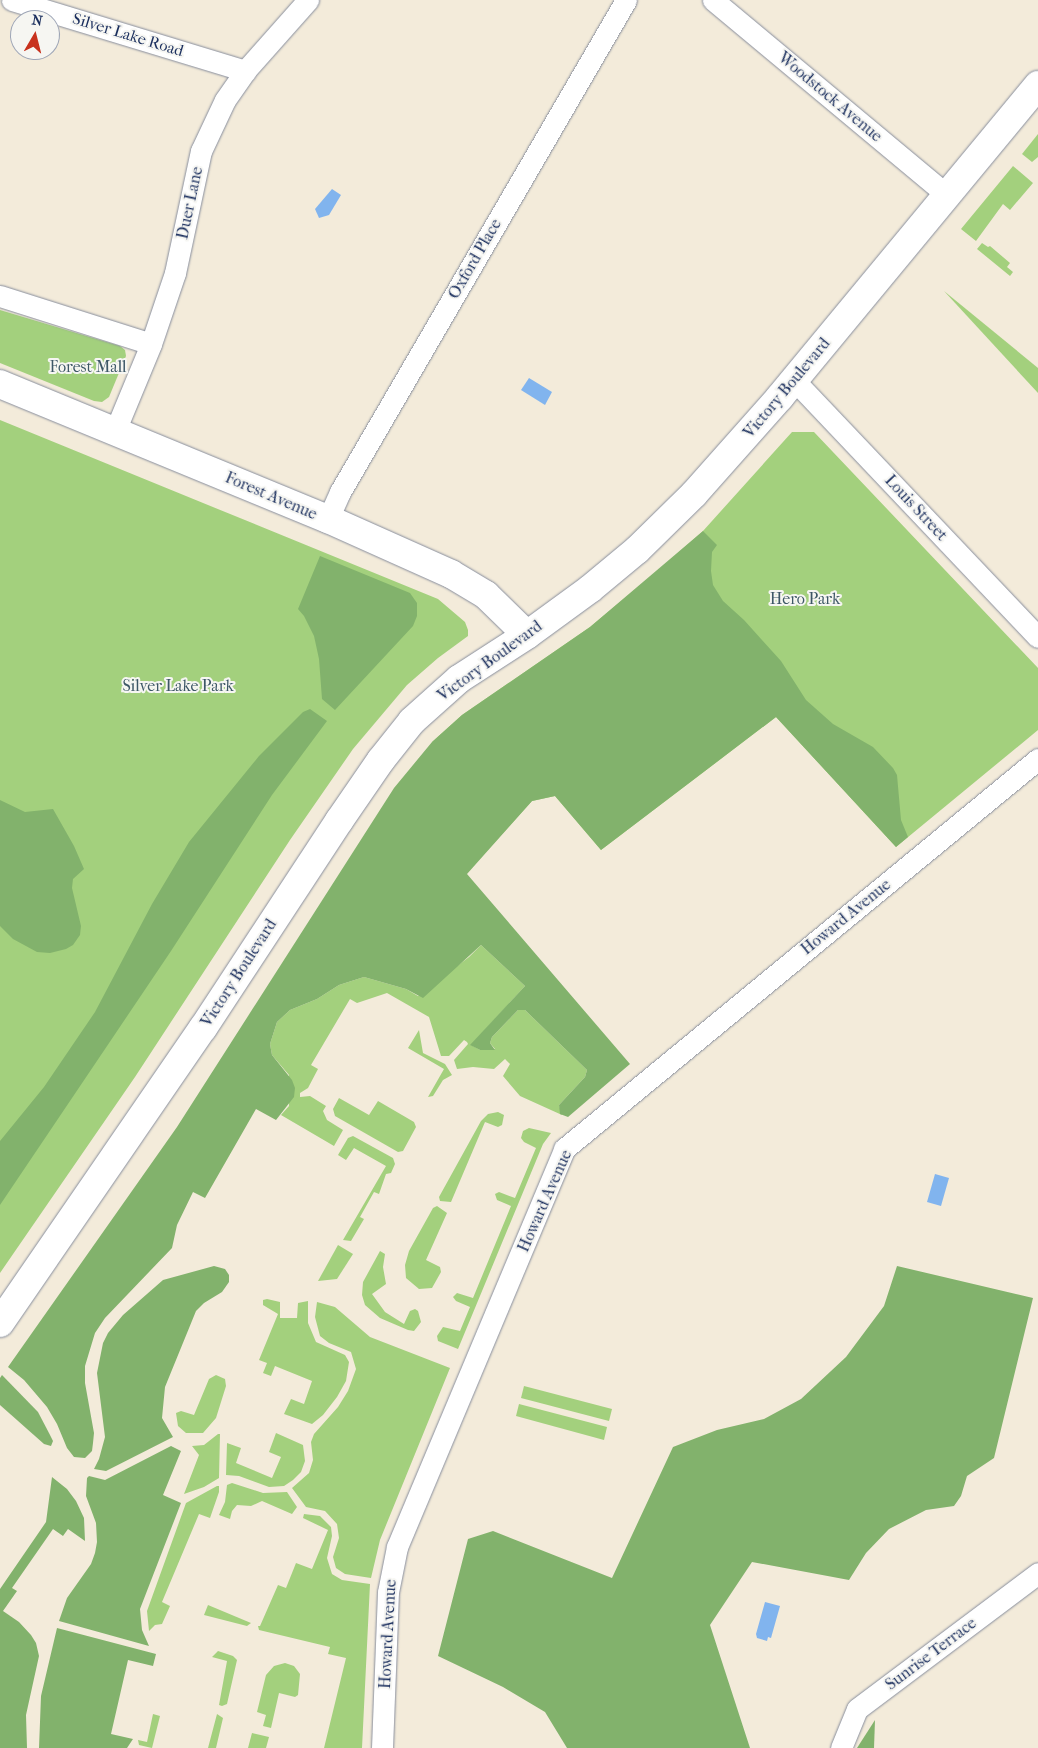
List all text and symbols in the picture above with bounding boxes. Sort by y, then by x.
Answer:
street label: Silver Lake Road [70,9,186,61]
north arrow [10,10,60,60]
text: N [31,11,43,30]
street label: Woodstock Avenue [774,48,886,146]
street label: Duer Lane [173,165,207,241]
street label: Oxford Place [444,216,506,302]
street label: Victory Boulevard [740,334,834,442]
park label: Forest Mall [49,357,127,377]
street label: Forest Avenue [222,468,320,524]
street label: Louis Street [881,471,951,545]
park label: Hero Park [770,589,840,609]
street label: Victory Boulevard [434,617,546,705]
park label: Silver Lake Park [122,676,234,696]
street label: Howard Avenue [797,875,895,959]
street label: Victory Boulevard [197,916,281,1030]
street label: Howard Avenue [514,1147,576,1255]
street label: Howard Avenue [376,1579,400,1689]
street label: Sunrise Terrace [882,1614,980,1694]

